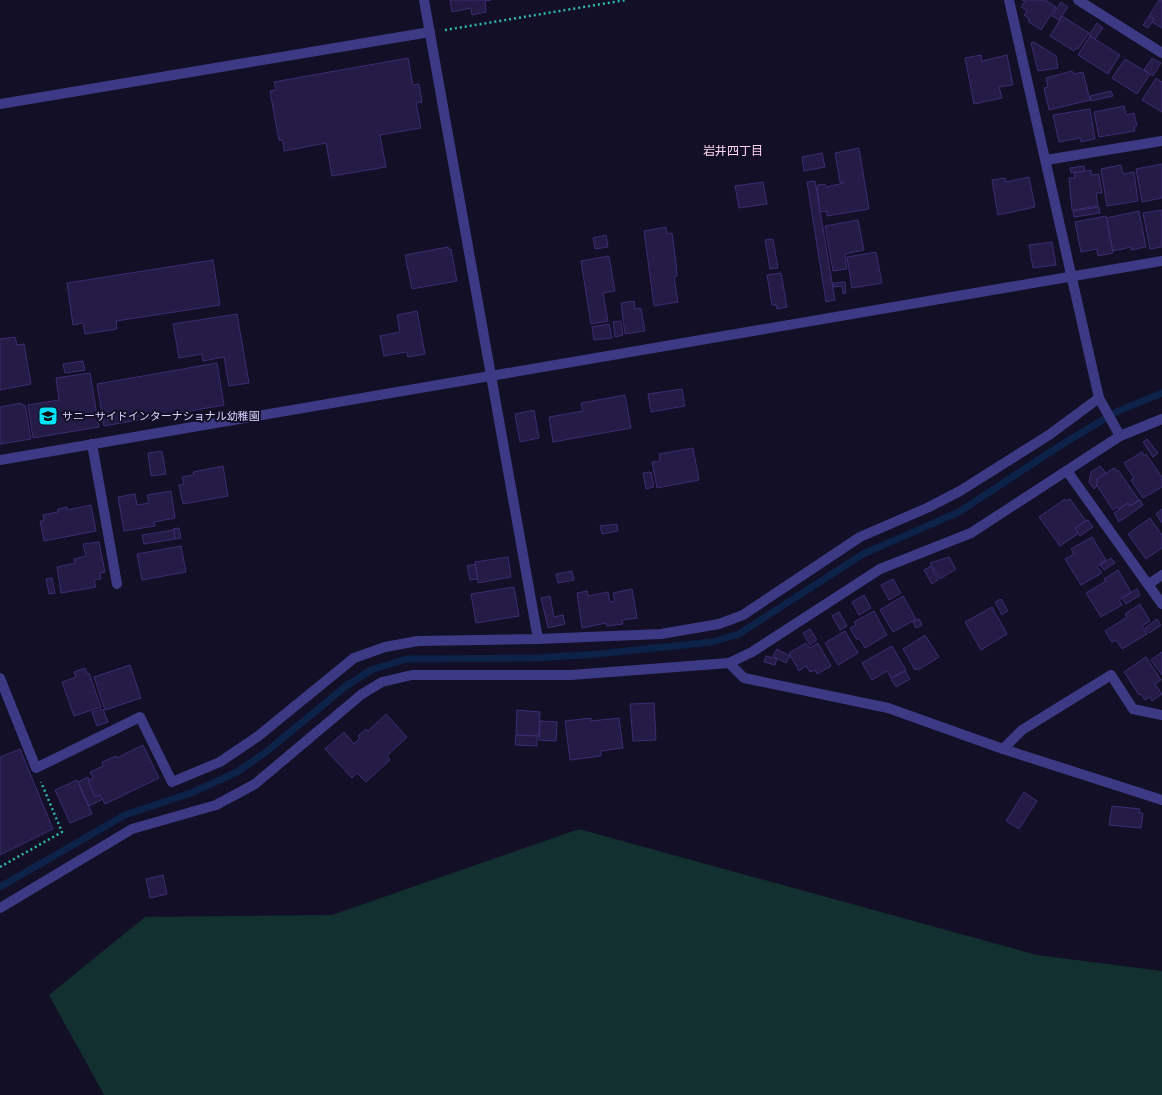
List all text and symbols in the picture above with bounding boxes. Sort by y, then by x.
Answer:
district label: 岩井四丁目 [703,144,763,158]
school or university icon: サニーサイドインターナショナル幼稚園 [37,405,59,427]
place label: サニーサイドインターナショナル幼稚園 [62,410,260,423]

